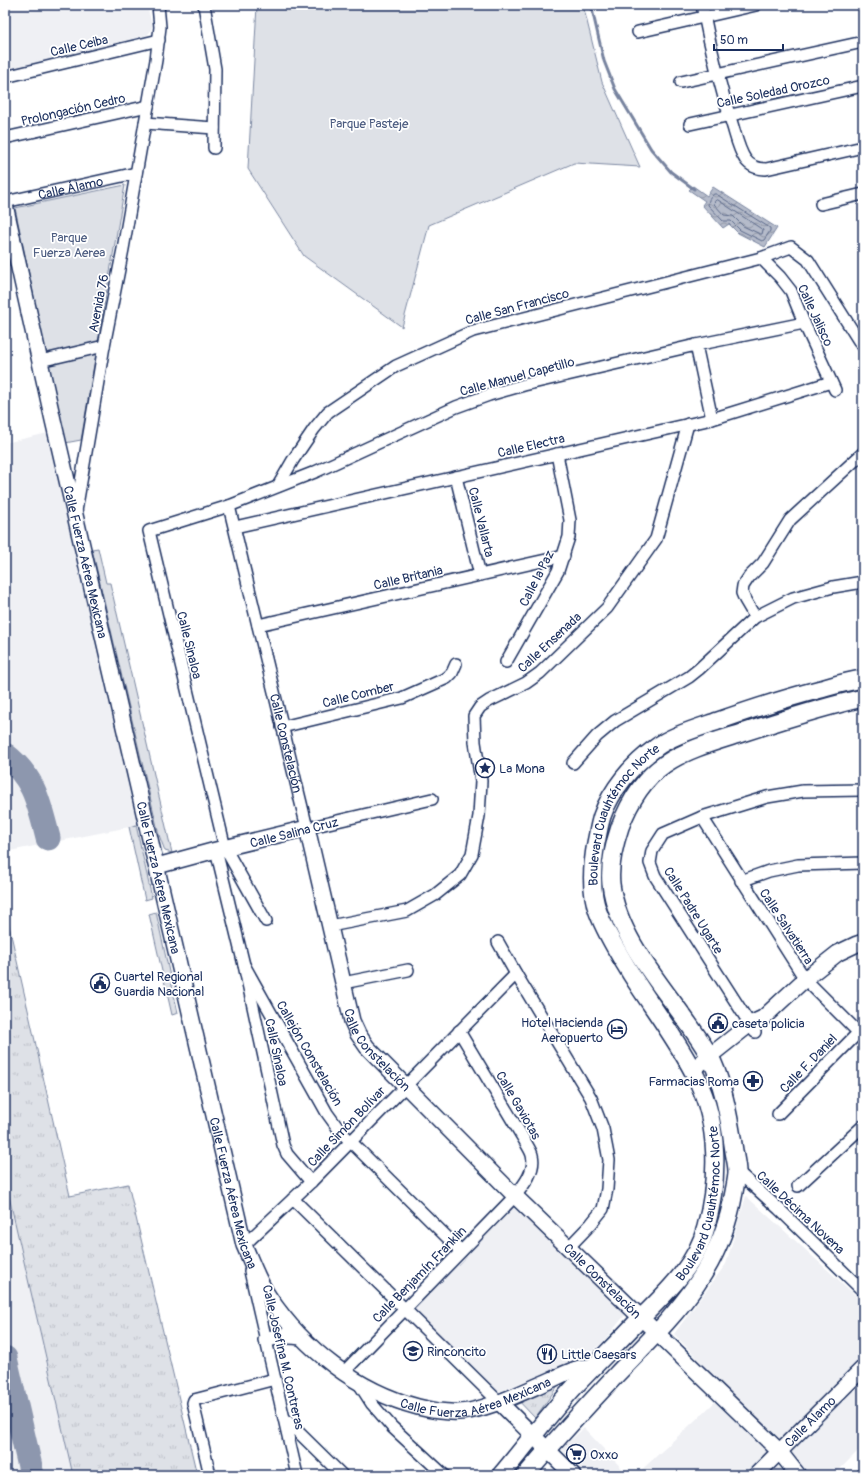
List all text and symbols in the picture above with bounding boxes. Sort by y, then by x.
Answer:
scale bar [714,26,783,52]
street label: Calle Ceiba [49,32,110,60]
text: 50 m [720,33,748,48]
street label: Calle Soledad Orozco [715,72,831,112]
street label: Prolongación Cedro [20,90,127,130]
park label: Parque Pasteje [330,116,409,132]
street label: Calle Álamo [37,174,105,203]
park label: Parque Fuerza Aerea [33,230,105,261]
street label: Avenida 76 [85,273,112,334]
street label: Calle Jalisco [794,282,836,349]
street label: Calle San Francisco [464,285,571,329]
street label: Calle Manuel Capetillo [458,354,576,400]
street label: Calle Electra [496,430,566,461]
street label: Calle Fuerza Aérea Mexicana [60,484,110,640]
street label: Calle Vallarta [465,486,497,559]
street label: Calle la Paz [516,547,558,609]
street label: Calle Britania [372,562,444,594]
street label: Calle Ensenada [515,609,585,676]
street label: Calle Sinaloa [173,610,205,681]
street label: Calle Comber [321,678,396,712]
street label: Calle Constelación [266,692,305,795]
street label: Boulevard Cuauhtémoc Norte [585,740,664,886]
place icon: La Mona [474,757,496,779]
place label: La Mona [499,761,545,777]
street label: Calle Fuerza Aérea Mexicana [133,800,183,956]
street label: Calle Salina Cruz [248,814,340,852]
street label: Calle Padre Ugarte [660,864,727,958]
street label: Calle Salvatierra [756,886,817,967]
place label: Cuartel Regional Guardia Nacional [114,969,204,1000]
public building icon: Cuartel Regional Guardia Nacional [89,972,111,994]
street label: Callejón Constelación [272,998,346,1109]
street label: Calle Constelación [340,1007,413,1095]
public building icon: caseta policia [707,1012,729,1034]
place label: Hotel Hacienda Aeropuerto [521,1015,603,1046]
place label: caseta policia [732,1016,804,1032]
street label: Calle Sinaloa [261,1017,291,1088]
hotel icon: Hotel Hacienda Aeropuerto [606,1018,628,1040]
street label: Calle F. Daniel [777,1031,841,1097]
street label: Calle Gaviotas [492,1068,544,1143]
pharmacy icon: Farmacias Roma [742,1070,764,1092]
place label: Farmacias Roma [648,1074,739,1090]
street label: Calle Simón Bolívar [304,1083,389,1170]
street label: Calle Fuerza Aérea Mexicana [206,1116,260,1271]
street label: Boulevard Cuauhtémoc Norte [673,1124,724,1284]
street label: Calle Décima Novena [753,1168,848,1258]
street label: Calle Benjamín Franklin [369,1223,470,1326]
street label: Calle Constelación [560,1240,644,1322]
street label: Calle Josefina M. Contreras [259,1283,308,1431]
school or university icon: Rinconcito [402,1340,424,1362]
restaurant icon: Little Caesars [536,1343,558,1365]
place label: Rinconcito [427,1344,486,1360]
place label: Little Caesars [561,1347,636,1363]
street label: Calle Fuerza Aérea Mexicana [398,1374,553,1421]
street label: Calle Álamo [781,1393,839,1451]
supermarket icon: Oxxo [565,1443,587,1465]
place label: Oxxo [590,1447,618,1463]

